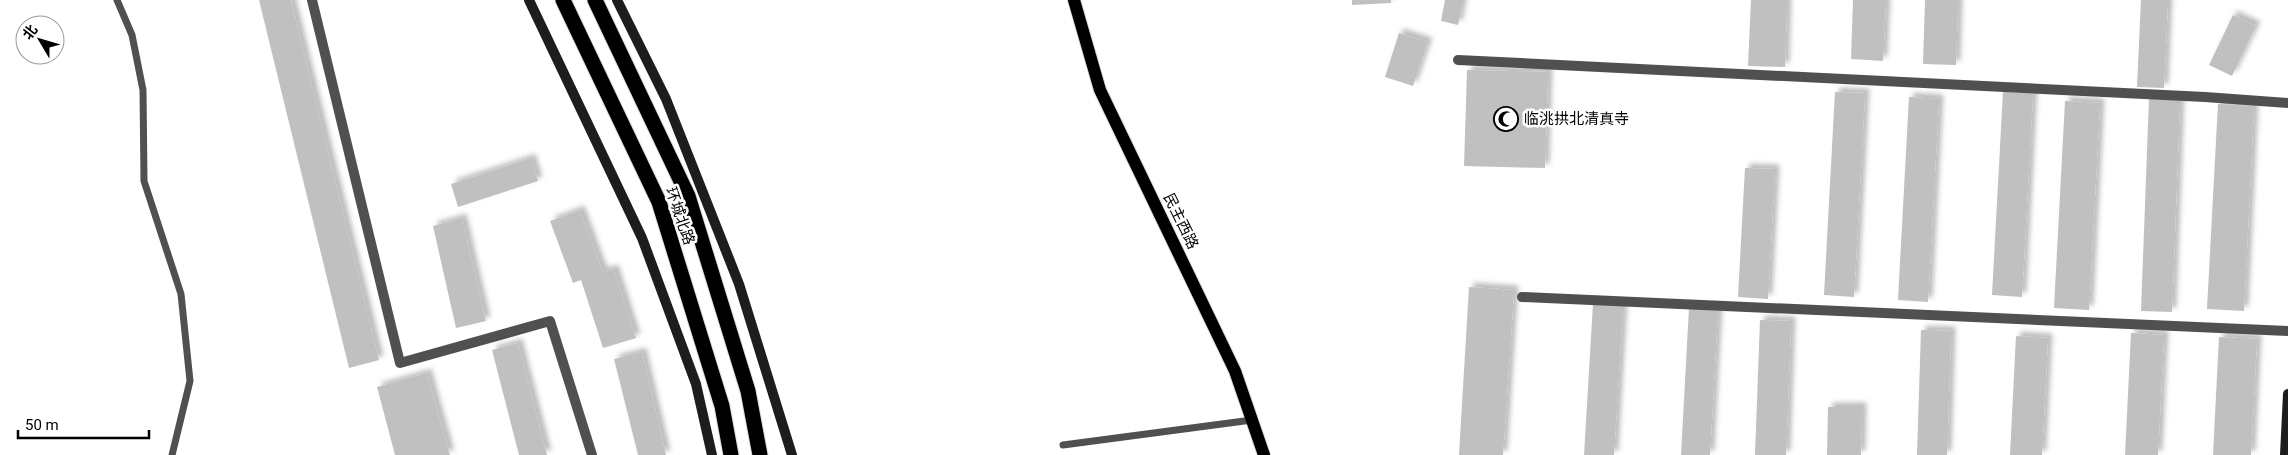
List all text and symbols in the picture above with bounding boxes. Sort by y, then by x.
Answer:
north arrow [15,15,65,65]
text: 北 [19,22,40,42]
mosque icon: 临洮拱北清真寺 [1493,106,1519,132]
place label: 临洮拱北清真寺 [1524,110,1629,128]
street label: 环城北路 [662,185,698,247]
street label: 民主西路 [1160,190,1202,252]
scale bar [18,408,149,440]
text: 50 m [25,416,59,434]

